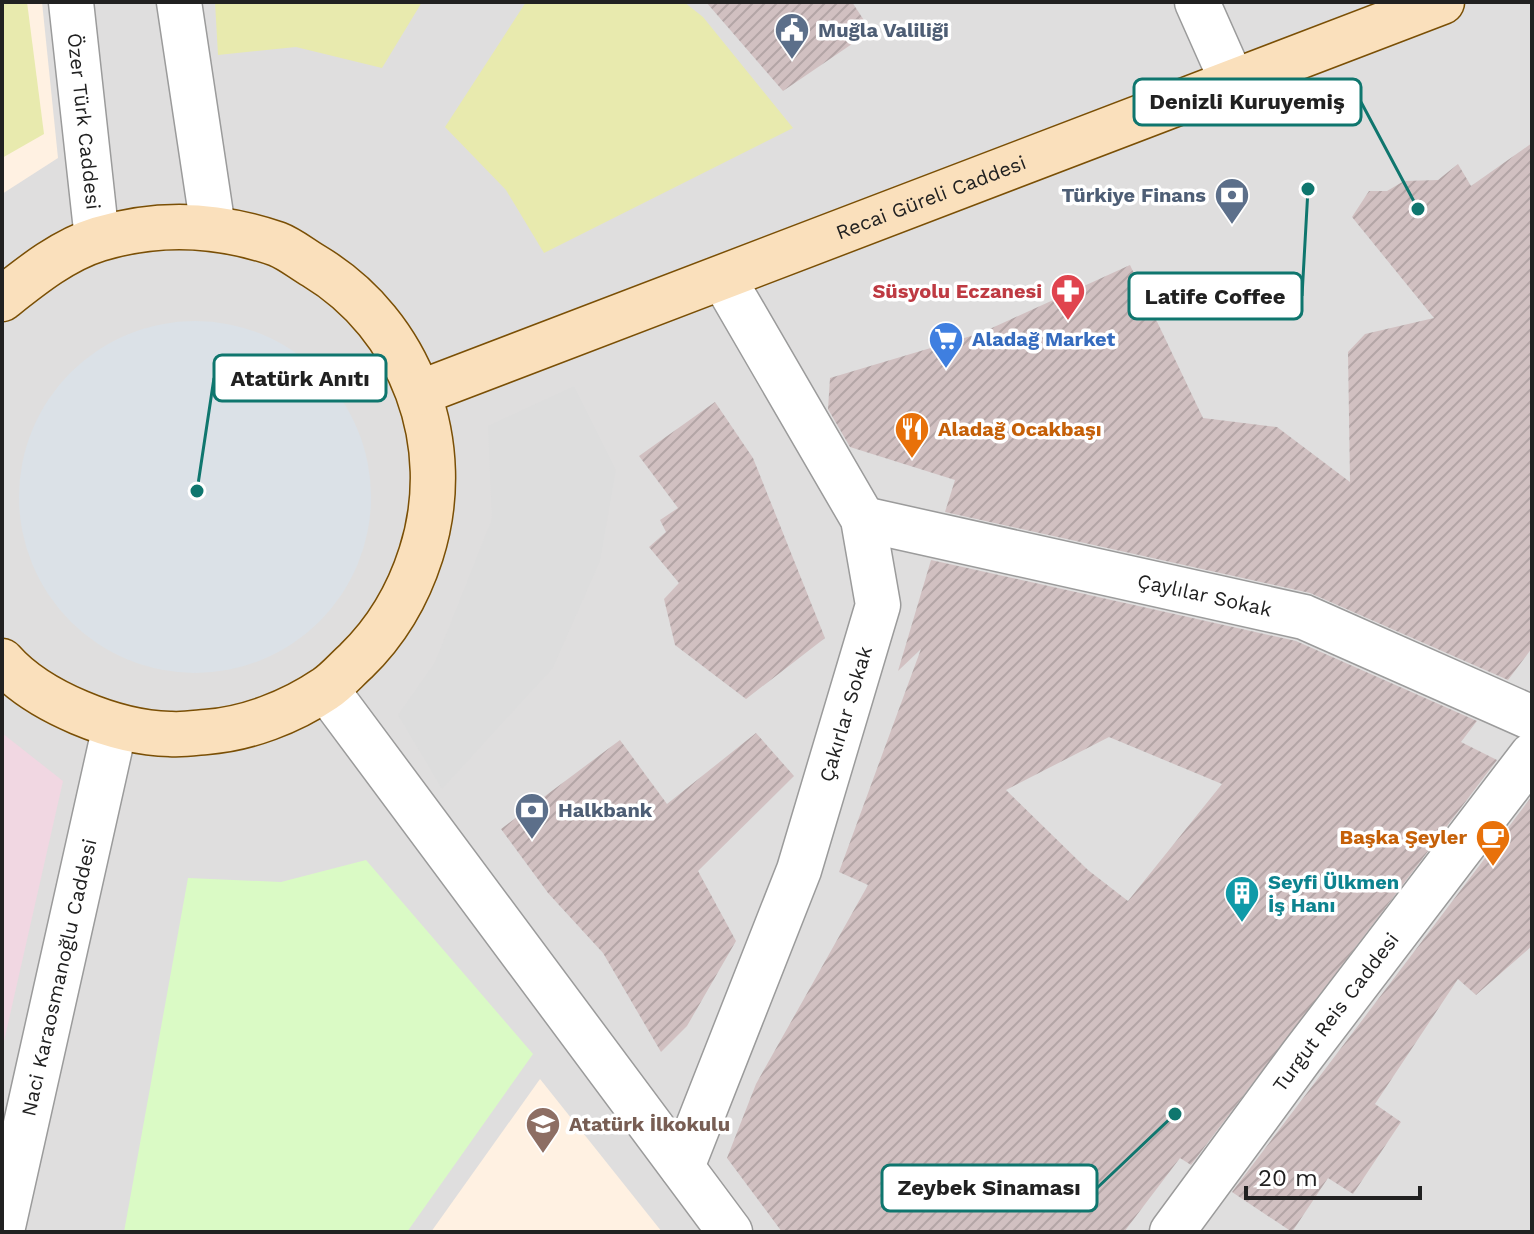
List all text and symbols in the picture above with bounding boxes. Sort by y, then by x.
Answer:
public building icon: Muğla Valiliği [773,11,811,61]
place label: Muğla Valiliği [818,18,949,42]
street label: Özer Türk Caddesi [62,32,106,211]
callout: Denizli Kuruyemiş [1134,79,1361,125]
text: Denizli Kuruyemiş [1149,89,1345,114]
street label: Recai Güreli Caddesi [833,150,1029,244]
bank icon: Türkiye Finans [1213,176,1251,226]
place label: Türkiye Finans [1061,183,1206,207]
pharmacy icon: Süsyolu Eczanesi [1049,272,1087,322]
callout: Latife Coffee [1129,273,1302,319]
place label: Süsyolu Eczanesi [872,279,1042,303]
text: Latife Coffee [1144,284,1286,309]
supermarket icon: Aladağ Market [927,320,965,370]
place label: Aladağ Market [972,327,1116,351]
callout: Atatürk Anıtı [214,355,386,401]
text: Atatürk Anıtı [230,366,370,391]
restaurant icon: Aladağ Ocakbaşı [893,410,931,460]
place label: Aladağ Ocakbaşı [938,417,1102,441]
street label: Çaylılar Sokak [1135,568,1274,621]
street label: Çakırlar Sokak [814,643,877,785]
bank icon: Halkbank [513,791,551,841]
place label: Halkbank [558,798,653,822]
cafe icon: Başka Şeyler [1474,818,1512,868]
place label: Başka Şeyler [1339,825,1467,849]
street label: Naci Karaosmanoğlu Caddesi [16,836,101,1118]
place label: Seyfi Ülkmen İş Hanı [1268,870,1399,917]
building icon: Seyfi Ülkmen İş Hanı [1223,874,1261,924]
street label: Turgut Reis Caddesi [1267,928,1404,1097]
school or university icon: Atatürk İlkokulu [524,1105,562,1155]
place label: Atatürk İlkokulu [569,1112,730,1136]
scale bar [1246,1150,1420,1200]
text: 20 m [1258,1164,1318,1192]
callout: Zeybek Sinaması [882,1165,1097,1211]
text: Zeybek Sinaması [897,1175,1081,1200]

